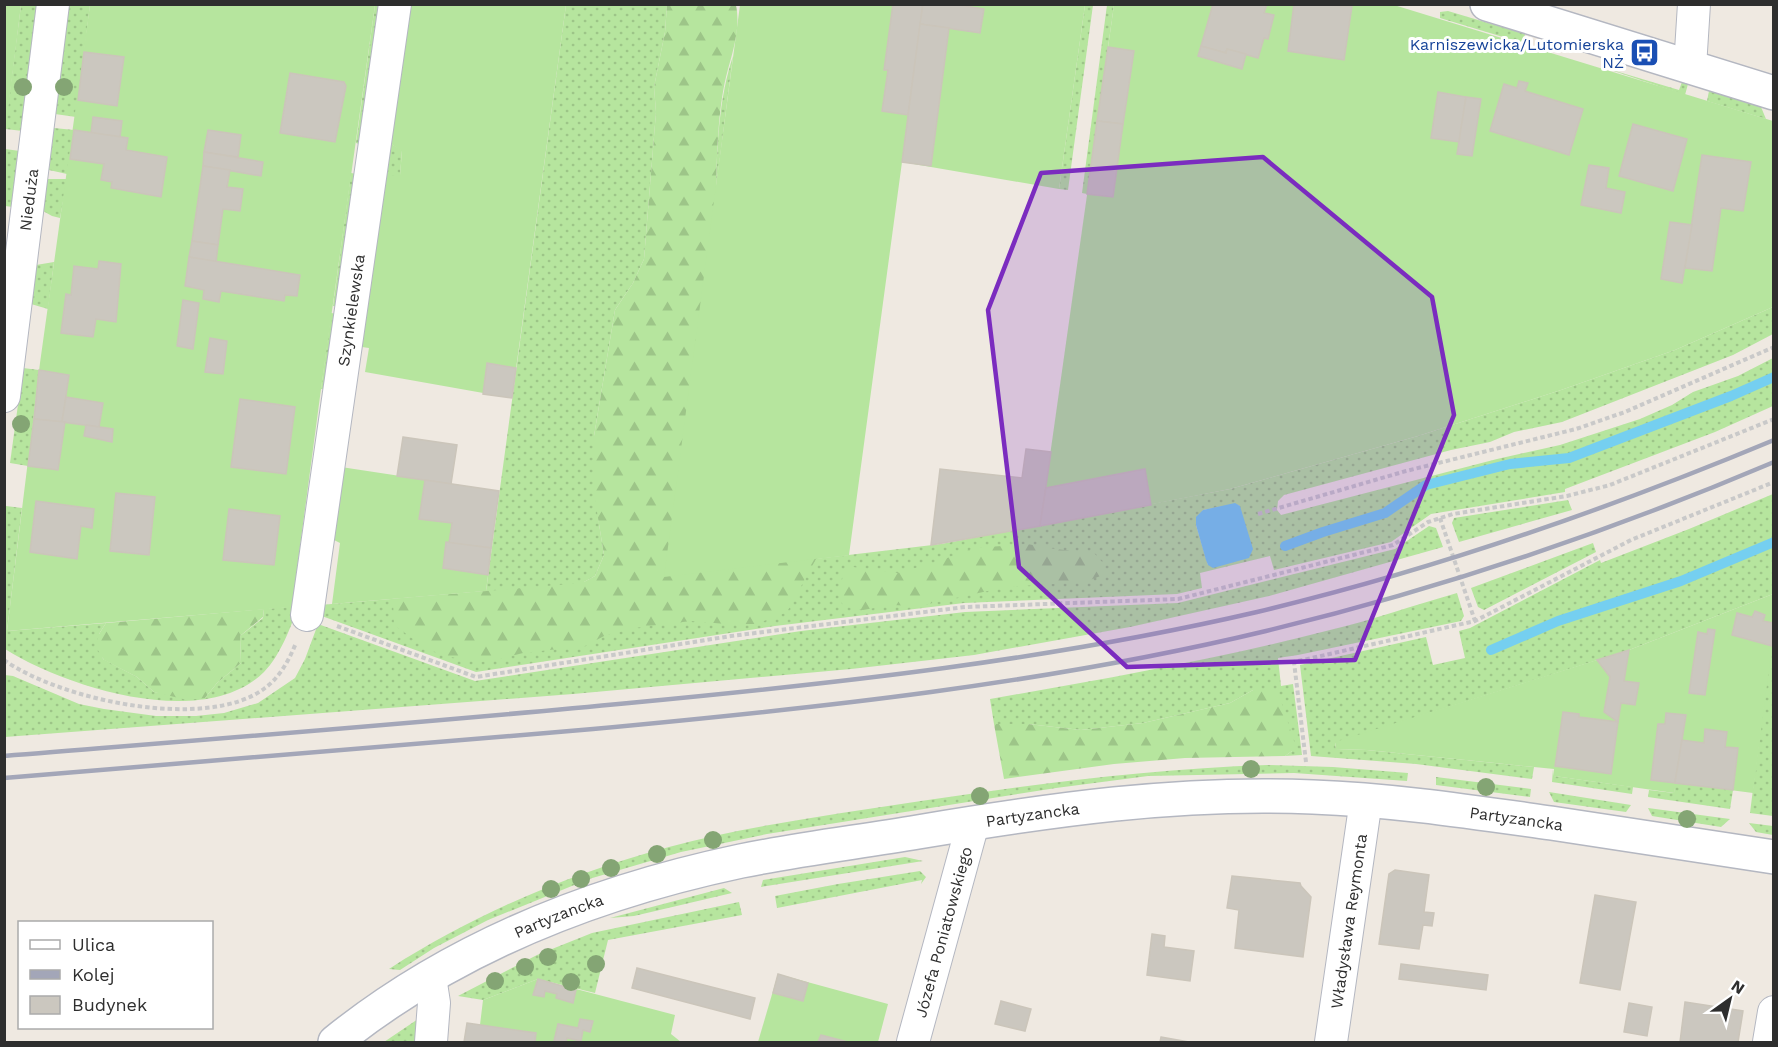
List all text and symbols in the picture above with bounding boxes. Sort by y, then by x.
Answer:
place label: Karniszewicka/Lutomierska NŻ [1410,35,1624,72]
bus stop icon: Karniszewicka/Lutomierska NŻ [1629,37,1661,69]
street label: Nieduża [16,167,42,232]
street label: Szynkielewska [334,253,369,368]
street label: Partyzancka [985,799,1081,831]
street label: Partyzancka [1468,803,1564,835]
street label: Władysława Reymonta [1327,832,1371,1010]
street label: Józefa Poniatowskiego [911,845,976,1020]
street label: Partyzancka [511,890,606,942]
legend [18,921,213,1029]
text: Ulica [72,934,115,955]
text: Kolej [72,964,115,985]
north arrow [1700,969,1760,1029]
text: N [1728,976,1748,998]
text: Budynek [72,994,147,1015]

